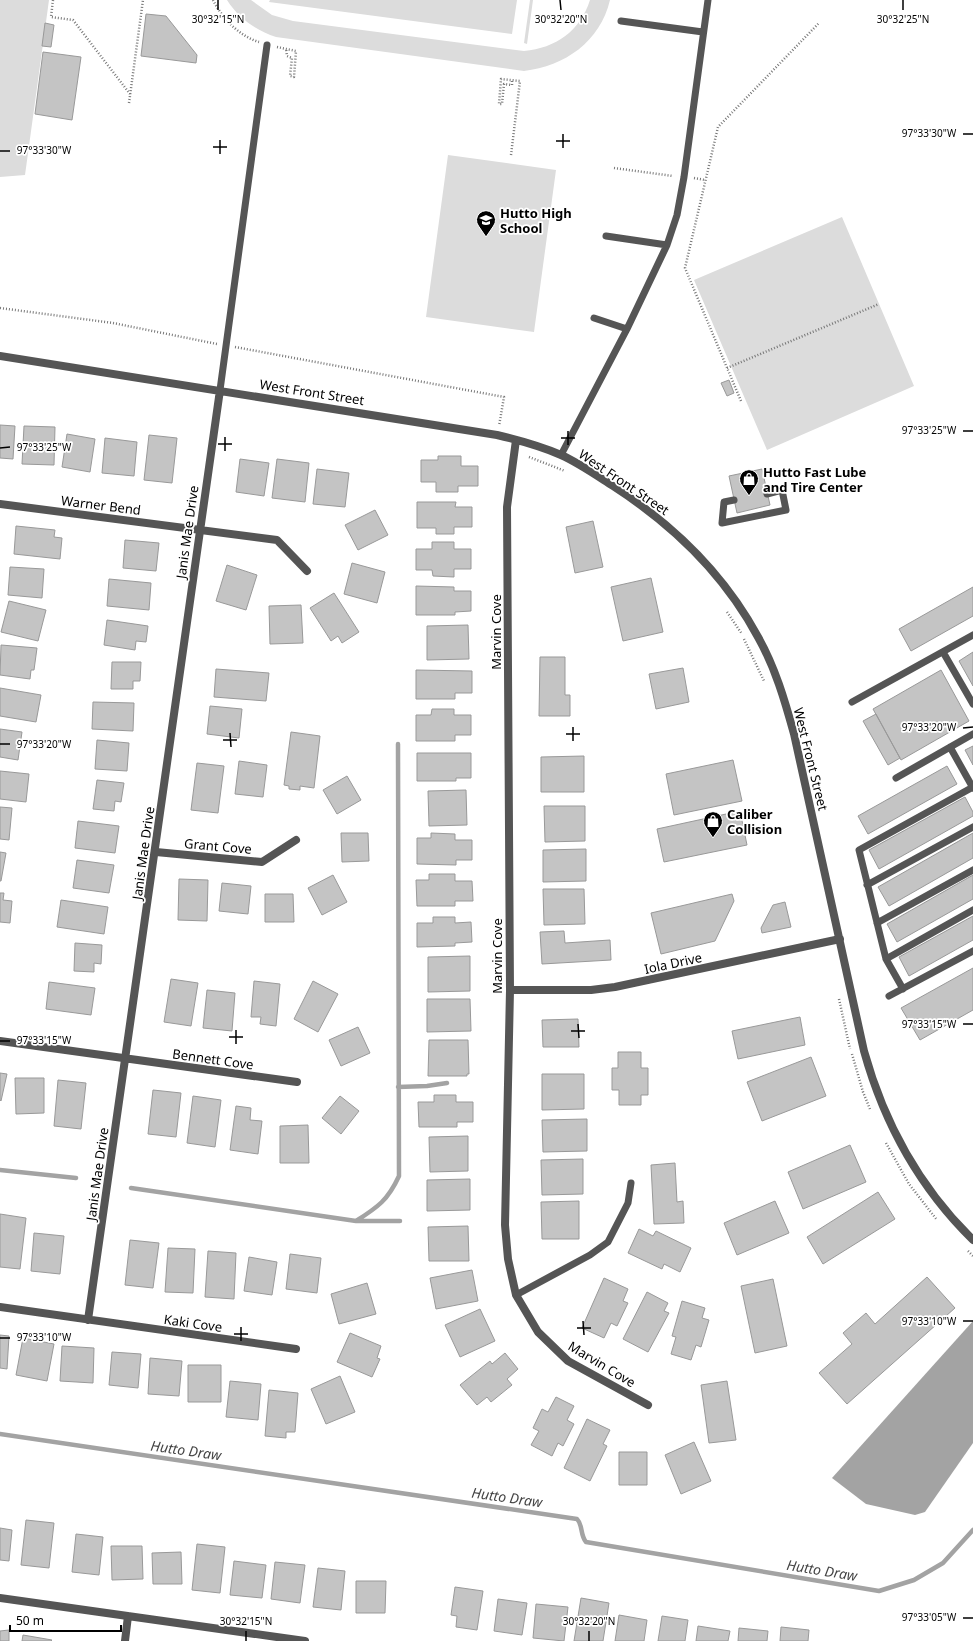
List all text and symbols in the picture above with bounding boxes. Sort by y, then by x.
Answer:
text: 30°32'15"N [192,12,244,26]
text: 30°32'20"N [535,12,587,26]
text: 30°32'25"N [877,12,929,26]
text: 97°33'30"W [902,126,957,140]
text: 97°33'30"W [17,143,72,157]
place label: Hutto High School [500,204,572,237]
school or university icon: Hutto High School [475,209,497,237]
street label: West Front Street [258,375,366,409]
text: 97°33'25"W [902,423,957,437]
text: 97°33'25"W [17,440,72,454]
street label: West Front Street [575,445,673,519]
place label: Hutto Fast Lube and Tire Center [763,463,867,496]
shop icon: Hutto Fast Lube and Tire Center [738,468,760,496]
street label: Janis Mae Drive [171,484,202,582]
street label: Warner Bend [60,491,142,519]
street label: Marvin Cove [487,594,505,670]
street label: West Front Street [789,706,833,813]
text: 97°33'20"W [902,720,957,734]
text: 97°33'20"W [17,737,72,751]
street label: Janis Mae Drive [127,805,158,903]
place label: Caliber Collision [727,805,782,838]
shop icon: Caliber Collision [702,810,724,838]
street label: Grant Cove [183,834,253,858]
street label: Marvin Cove [488,918,506,994]
street label: Iola Drive [643,948,703,978]
text: 97°33'15"W [902,1017,957,1031]
text: 97°33'15"W [17,1033,72,1047]
street label: Bennett Cove [171,1044,255,1074]
street label: Janis Mae Drive [81,1126,112,1224]
street label: Kaki Cove [163,1310,223,1336]
text: 97°33'10"W [902,1314,957,1328]
text: 97°33'10"W [17,1330,72,1344]
street label: Marvin Cove [565,1337,639,1391]
water label: Hutto Draw [149,1436,223,1464]
water label: Hutto Draw [470,1483,544,1511]
water label: Hutto Draw [785,1555,859,1585]
scale bar [10,1607,121,1633]
text: 97°33'05"W [902,1610,957,1624]
text: 50 m [16,1612,44,1629]
text: 30°32'15"N [220,1614,272,1628]
text: 30°32'20"N [563,1614,615,1628]

